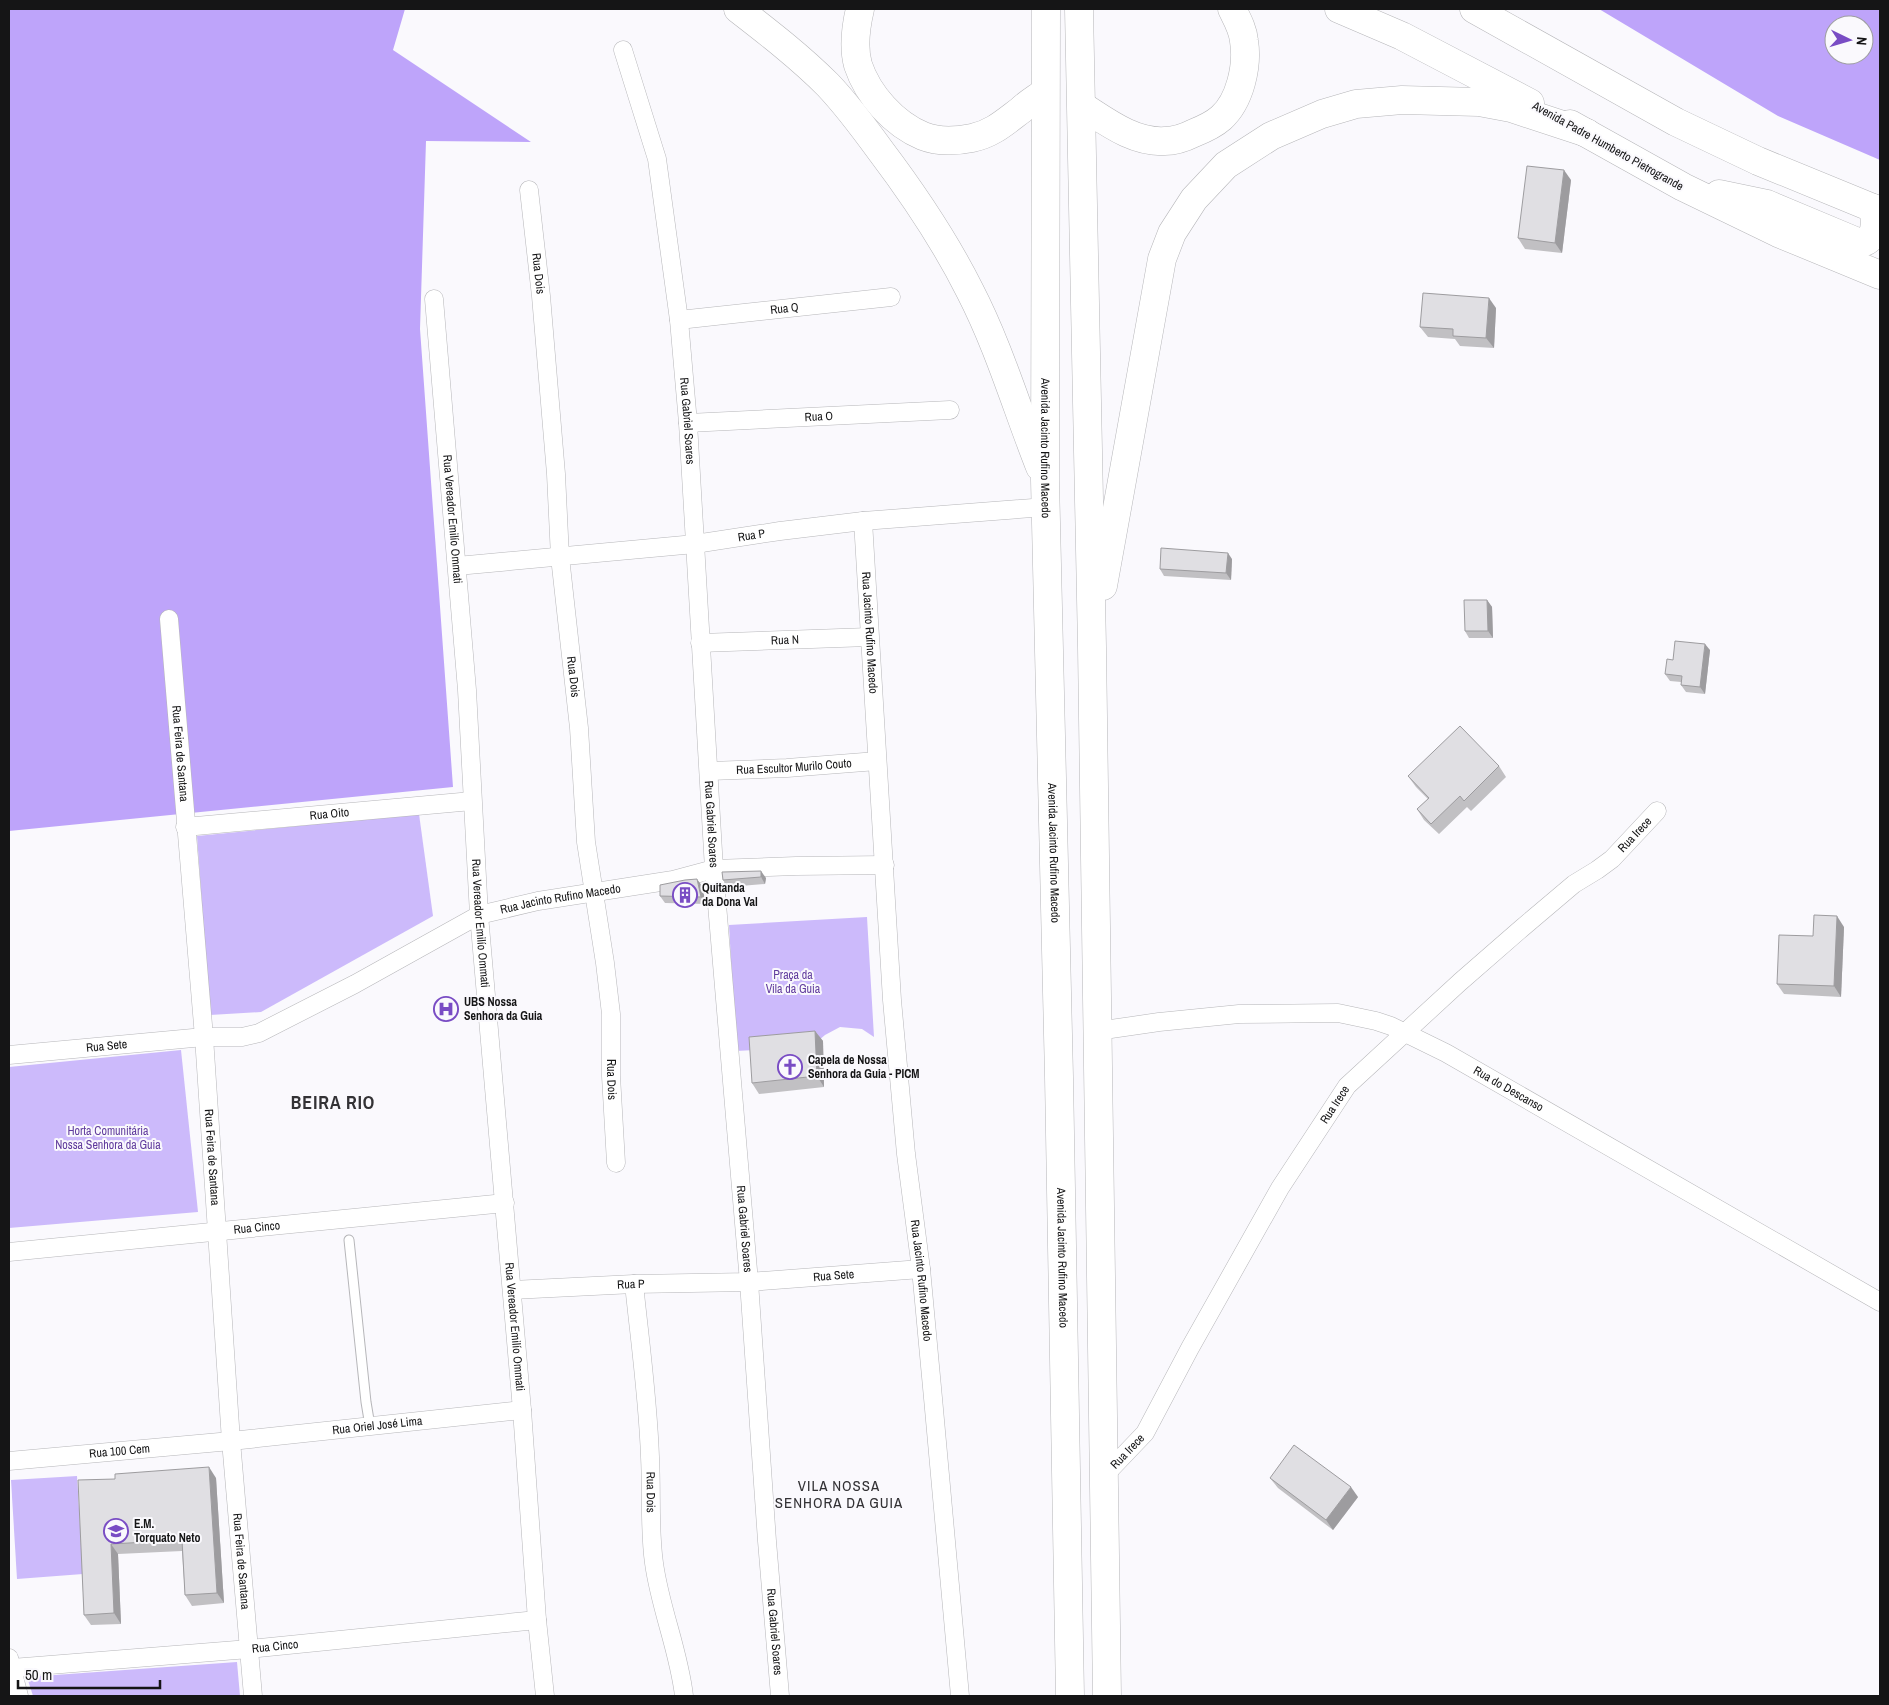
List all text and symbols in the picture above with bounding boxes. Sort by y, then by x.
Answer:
north arrow [1824,15,1874,65]
text: N [1853,36,1871,46]
street label: Avenida Padre Humberto Pietrogrande [1529,97,1686,194]
street label: Rua Dois [528,252,549,295]
street label: Rua Q [769,299,800,318]
street label: Rua Gabriel Soares [676,377,698,465]
street label: Avenida Jacinto Rufino Macedo [1037,377,1054,518]
street label: Rua O [804,408,834,425]
street label: Rua Vereador Emilío Ommati [439,454,466,584]
street label: Rua P [737,525,767,545]
street label: Rua Jacinto Rufino Macedo [858,571,881,694]
street label: Rua N [771,631,799,648]
street label: Rua Dois [563,656,584,698]
street label: Rua Feira de Santana [168,705,192,803]
street label: Rua Escultor Murilo Couto [736,755,852,778]
street label: Rua Gabriel Soares [701,780,722,868]
street label: Avenida Jacinto Rufino Macedo [1044,782,1063,923]
street label: Rua Oito [309,804,350,824]
street label: Rua Irece [1614,814,1655,856]
street label: Rua Vereador Emilío Ommati [468,858,493,988]
street label: Rua Jacinto Rufino Macedo [498,880,622,918]
place label: Quitanda da Dona Val [702,880,758,910]
building icon: Quitanda da Dona Val [672,882,698,908]
park label: Praça da Vila da Guia [766,967,821,997]
place label: UBS Nossa Senhora da Guia [464,994,543,1024]
hospital icon: UBS Nossa Senhora da Guia [433,996,459,1022]
street label: Rua Sete [85,1036,128,1056]
place label: Capela de Nossa Senhora da Guia - PICM [808,1052,920,1082]
church icon: Capela de Nossa Senhora da Guia - PICM [777,1054,803,1080]
street label: Rua Dois [603,1059,620,1101]
street label: Rua do Descanso [1471,1062,1546,1115]
street label: Rua Irece [1316,1082,1353,1127]
district label: BEIRA RIO [291,1090,375,1115]
street label: Rua Feira de Santana [201,1109,223,1207]
park label: Horta Comunitária Nossa Senhora da Guia [55,1123,161,1153]
street label: Rua Gabriel Soares [733,1185,756,1273]
street label: Avenida Jacinto Rufino Macedo [1053,1187,1071,1328]
street label: Rua Cinco [233,1217,281,1238]
street label: Rua Jacinto Rufino Macedo [907,1219,936,1342]
street label: Rua Vereador Emilío Ommati [501,1262,528,1392]
street label: Rua Sete [812,1266,855,1285]
street label: Rua P [617,1276,645,1293]
street label: Rua Oriel José Lima [331,1413,424,1438]
street label: Rua Irece [1107,1430,1148,1472]
street label: Rua 100 Cem [89,1440,151,1462]
street label: Rua Dois [643,1472,659,1513]
district label: VILA NOSSA SENHORA DA GUIA [775,1475,903,1513]
street label: Rua Feira de Santana [229,1512,254,1611]
place label: E.M. Torquato Neto [134,1516,201,1546]
school or university icon: E.M. Torquato Neto [103,1518,129,1544]
street label: Rua Gabriel Soares [763,1588,786,1676]
street label: Rua Cinco [251,1636,299,1657]
scale bar [18,1658,160,1690]
text: 50 m [25,1664,52,1685]

